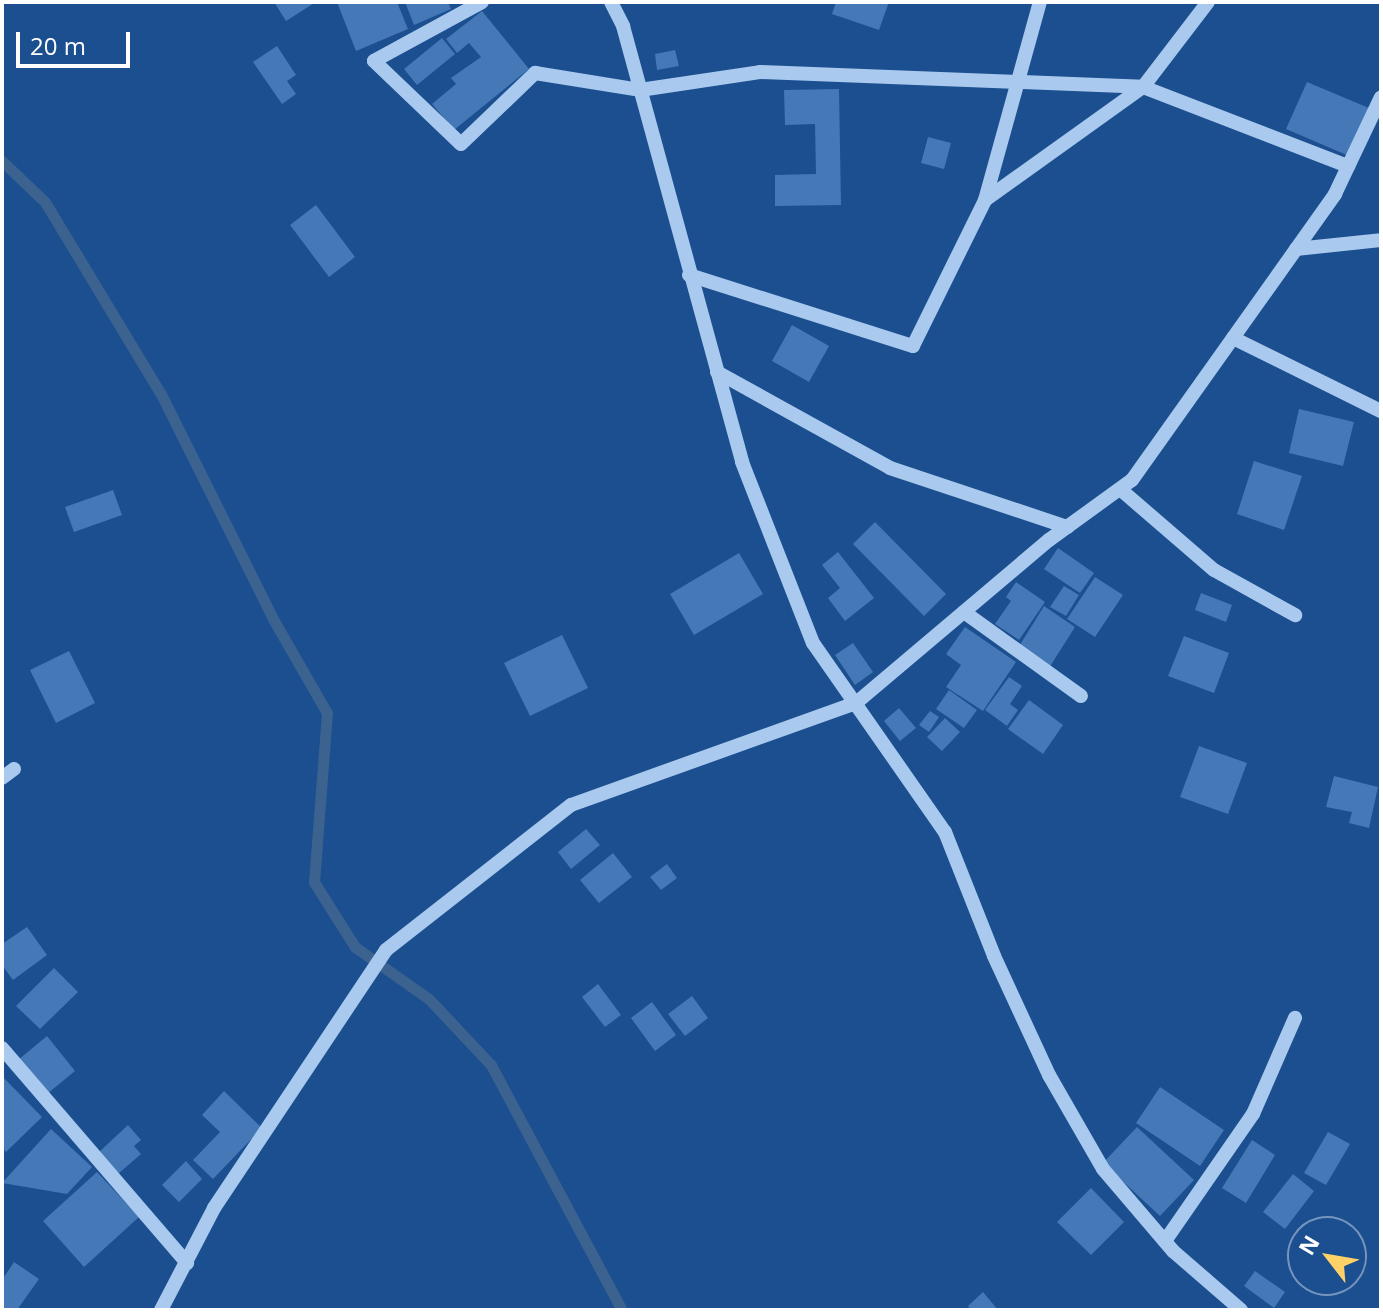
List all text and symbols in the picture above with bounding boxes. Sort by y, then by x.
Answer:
scale bar [20,16,134,66]
text: 20 m [30,29,86,62]
north arrow [1287,1216,1367,1296]
text: N [1291,1229,1326,1260]

